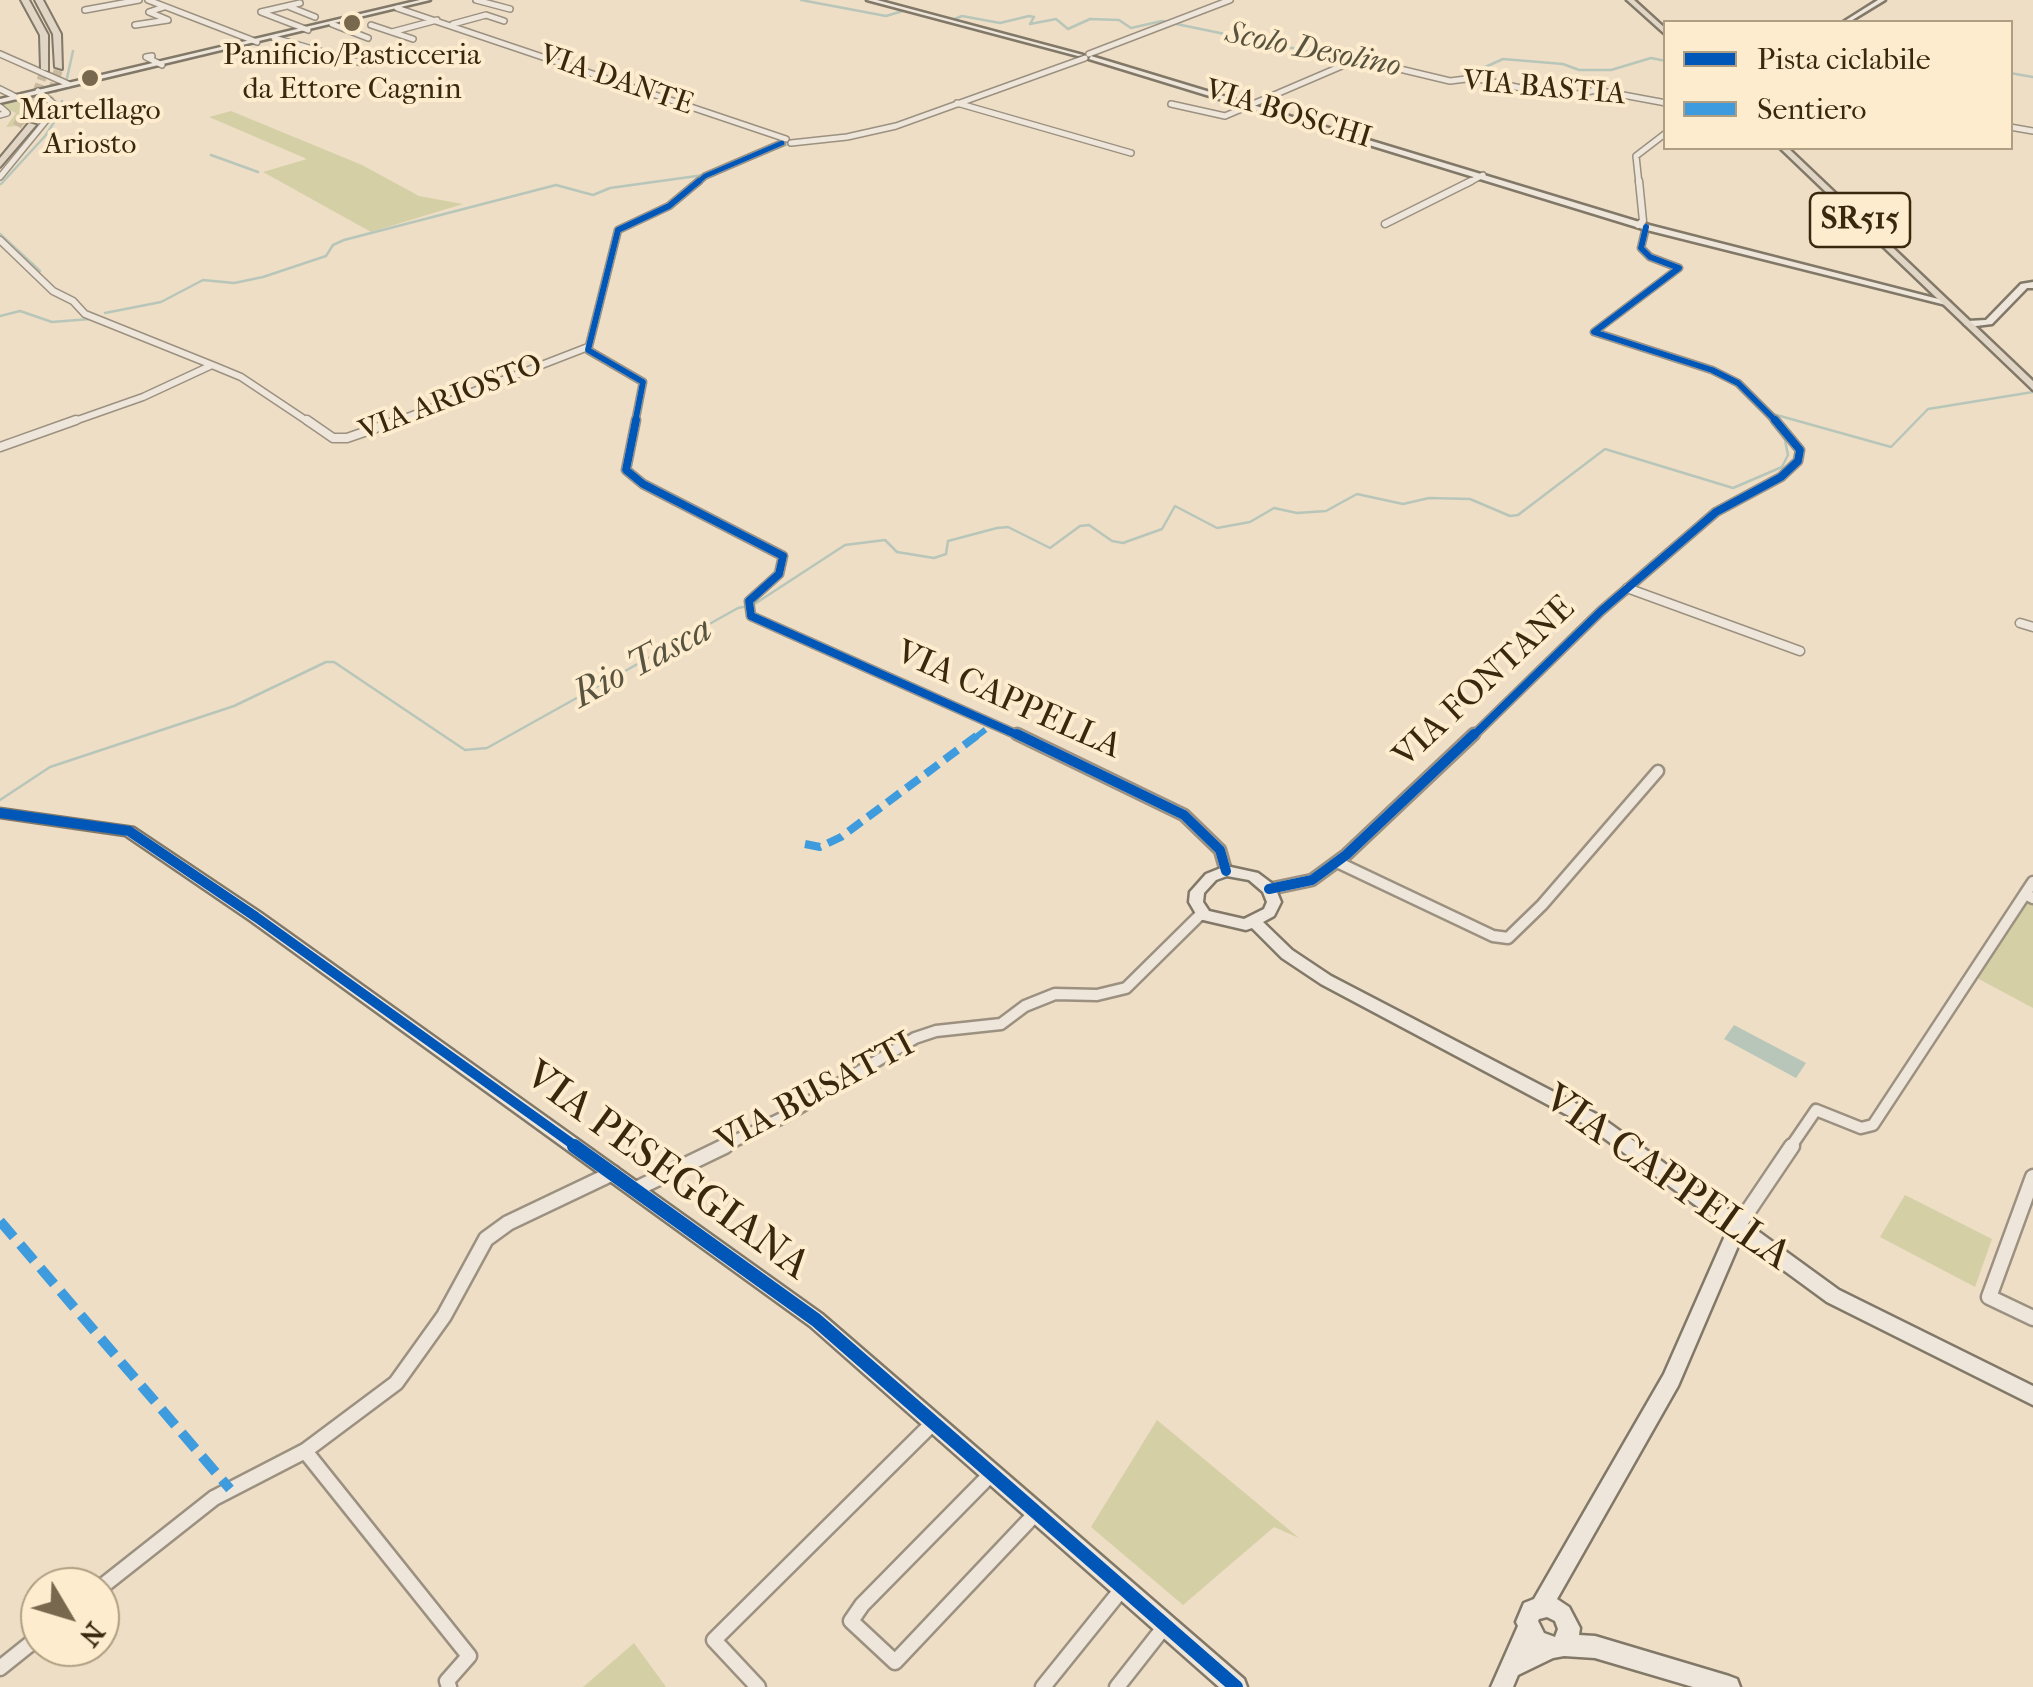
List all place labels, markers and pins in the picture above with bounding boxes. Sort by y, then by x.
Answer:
marker: Panificio/Pasticceria da Ettore Cagnin [341,12,363,34]
place label: Panificio/Pasticceria da Ettore Cagnin [223,39,481,110]
marker: Martellago Ariosto [79,67,101,89]
place label: Martellago Ariosto [19,94,161,164]

